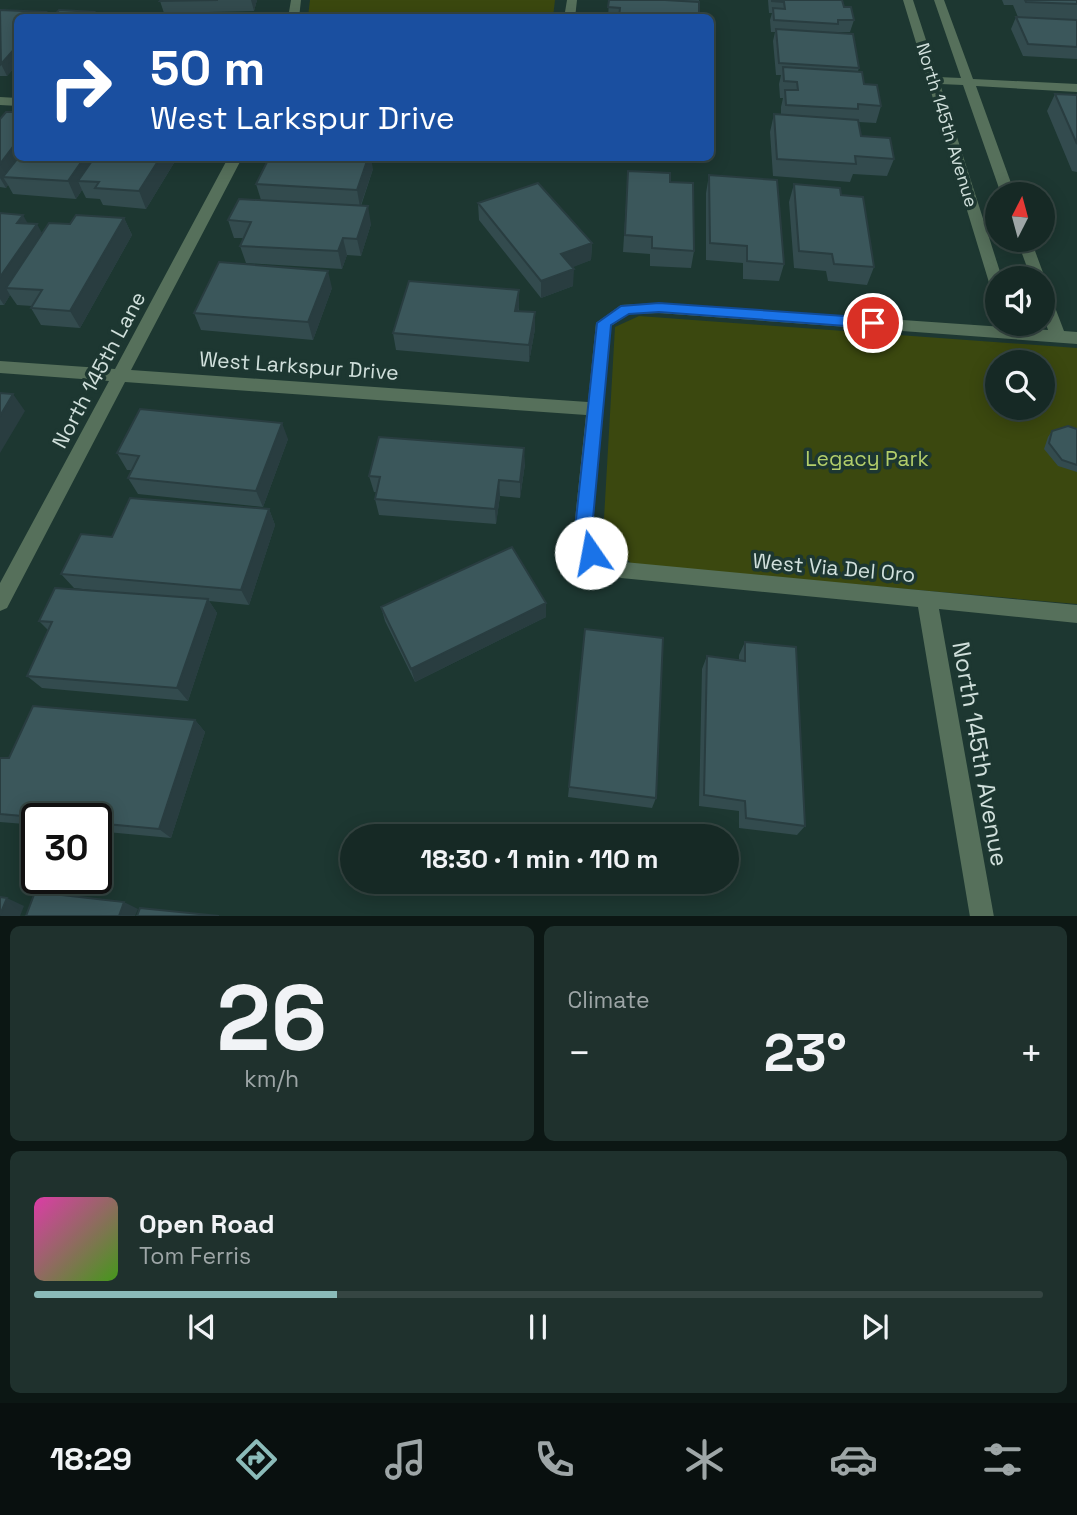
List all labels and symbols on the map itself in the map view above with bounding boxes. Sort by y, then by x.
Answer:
street label: North 145th Avenue [912,40,983,210]
north arrow [985,182,1055,252]
street label: North 145th Lane [46,287,151,453]
pin [843,293,903,353]
street label: West Larkspur Drive [198,345,400,386]
park label: Legacy Park [805,445,929,472]
position arrow [554,516,628,590]
street label: West Via Del Oro [752,547,917,588]
street label: North 145th Avenue [945,639,1016,869]
speed limit sign: 30 [21,803,112,894]

